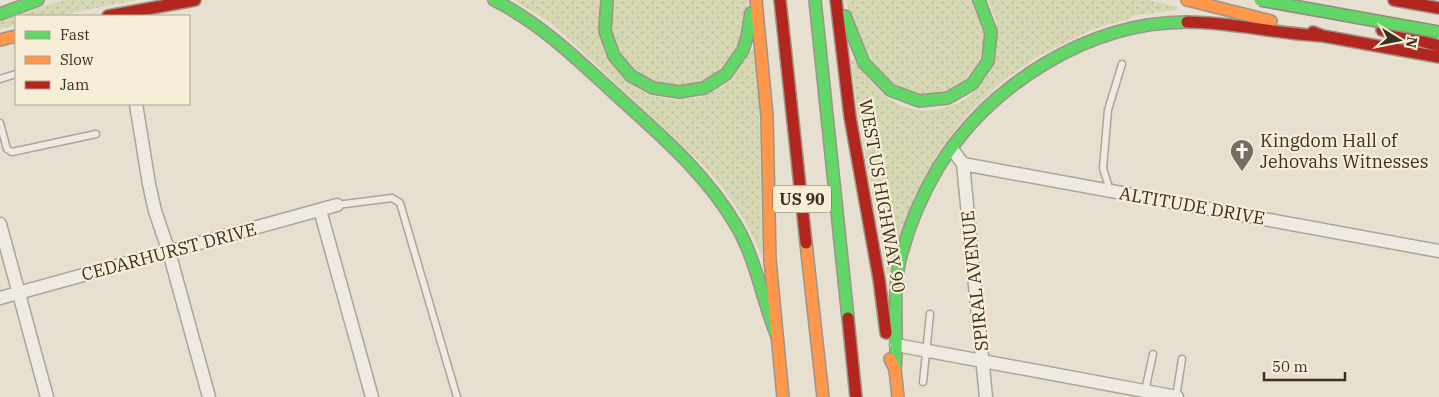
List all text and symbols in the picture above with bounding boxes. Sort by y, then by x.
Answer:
legend [15,15,190,105]
north arrow [1374,15,1424,65]
text: Fast [60,25,90,44]
text: N [1402,35,1422,49]
text: Slow [60,50,94,69]
text: Jam [60,75,89,94]
street label: WEST US HIGHWAY 90 [854,97,911,294]
place label: Kingdom Hall of Jehovahs Witnesses [1260,129,1429,173]
church icon: Kingdom Hall of Jehovahs Witnesses [1229,138,1255,172]
street label: ALTITUDE DRIVE [1117,181,1267,230]
road number: US 90 [773,185,831,212]
street label: SPIRAL AVENUE [956,210,993,353]
street label: CEDARHURST DRIVE [79,217,259,286]
scale bar [1264,350,1345,382]
text: 50 m [1272,357,1308,376]

